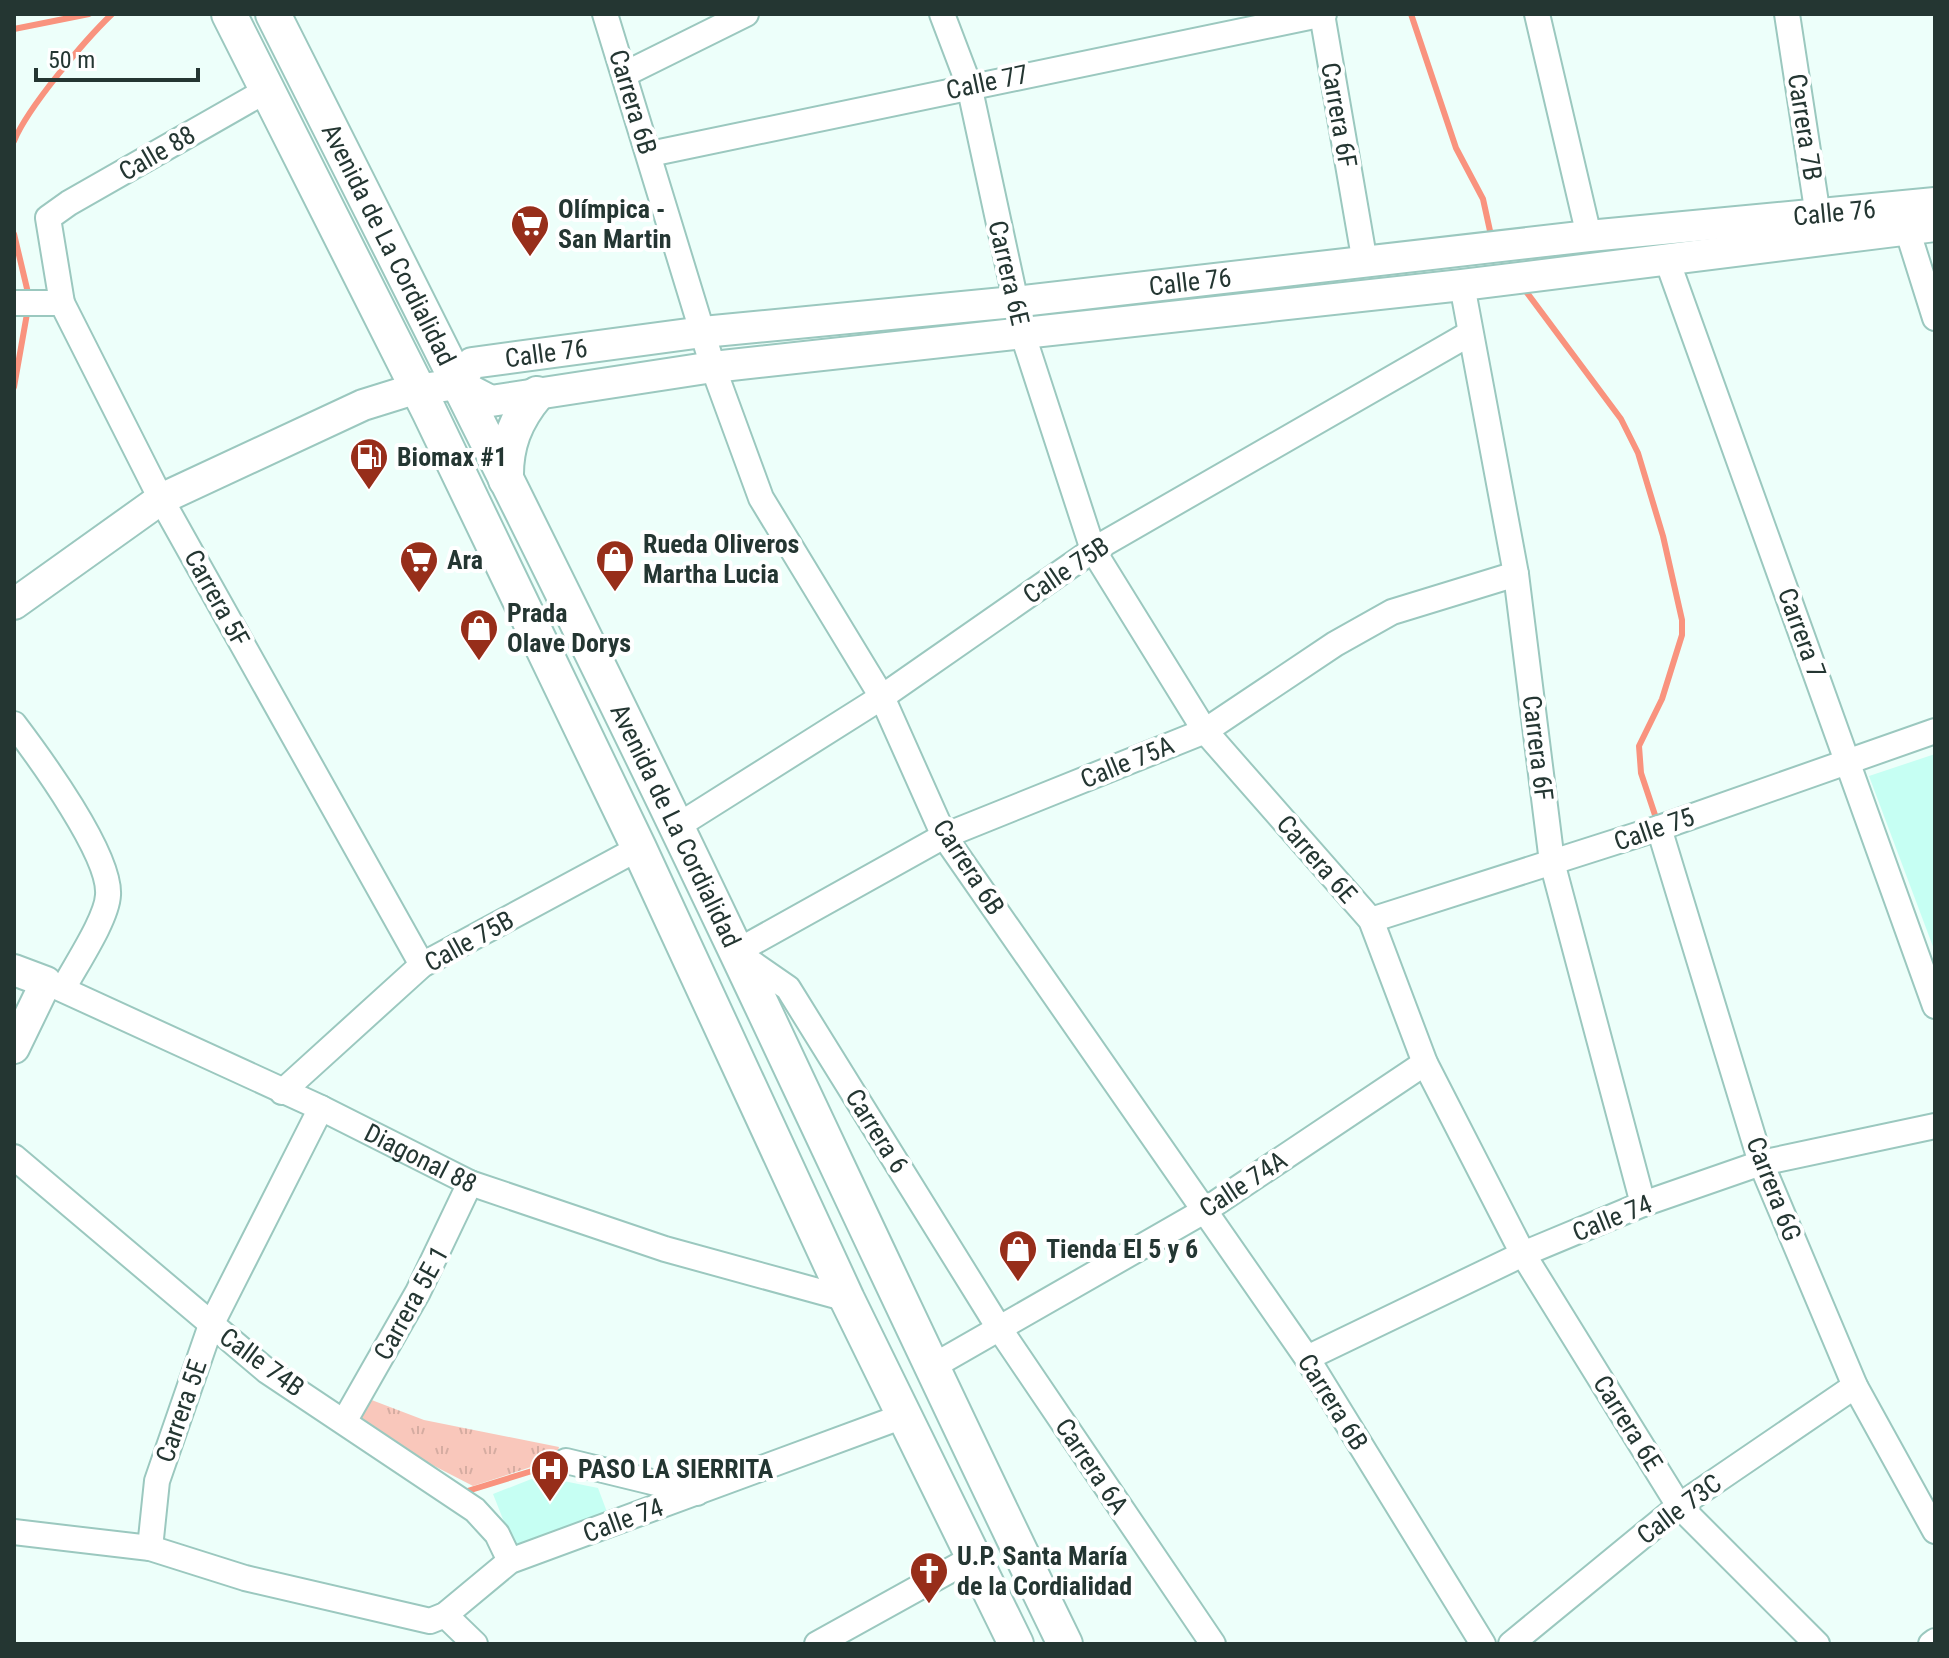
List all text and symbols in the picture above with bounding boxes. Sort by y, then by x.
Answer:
scale bar [36,32,198,82]
text: 50 m [48,46,95,74]
street label: Carrera 6B [603,46,663,158]
street label: Calle 77 [943,59,1031,105]
street label: Carrera 6F [1315,60,1363,170]
street label: Carrera 7B [1782,71,1828,183]
street label: Calle 88 [114,119,200,187]
street label: Avenida de La Cordialidad [316,119,462,370]
place label: Olímpica - San Martin [558,194,672,254]
street label: Calle 76 [1792,194,1877,231]
supermarket icon: Olímpica - San Martin [509,203,551,258]
street label: Carrera 6E [982,218,1036,328]
street label: Calle 76 [1147,262,1233,301]
street label: Calle 76 [503,333,589,373]
fuel station icon: Biomax #1 [348,436,390,491]
place label: Biomax #1 [397,442,507,472]
place label: Rueda Oliveros Martha Lucia [643,529,799,589]
street label: Calle 75B [1017,530,1115,610]
shop icon: Rueda Oliveros Martha Lucia [594,538,636,593]
supermarket icon: Ara [398,539,440,594]
street label: Carrera 5F [178,544,256,652]
place label: Ara [447,545,483,575]
street label: Carrera 7 [1772,584,1832,682]
place label: Prada Olave Dorys [507,598,631,658]
shop icon: Prada Olave Dorys [458,607,500,662]
street label: Carrera 6F [1517,693,1559,803]
street label: Avenida de La Cordialidad [604,699,747,952]
street label: Calle 75A [1076,730,1178,794]
street label: Calle 75 [1610,801,1698,857]
street label: Carrera 6E [1271,809,1363,909]
street label: Carrera 6B [927,814,1011,920]
street label: Calle 75B [419,904,519,978]
street label: Carrera 6 [839,1083,915,1179]
street label: Diagonal 88 [359,1117,482,1199]
street label: Carrera 6G [1740,1133,1808,1245]
street label: Calle 74A [1194,1145,1292,1223]
street label: Calle 74 [1568,1188,1656,1247]
shop icon: Tienda El 5 y 6 [997,1228,1039,1283]
place label: Tienda El 5 y 6 [1046,1234,1198,1264]
street label: Carrera 5E 1 [367,1241,455,1365]
street label: Calle 74B [214,1321,310,1403]
street label: Carrera 6B [1292,1348,1374,1456]
street label: Carrera 5E [149,1356,213,1466]
street label: Carrera 6E [1587,1370,1669,1476]
street label: Carrera 6A [1049,1413,1135,1519]
hospital icon: PASO LA SIERRITA [529,1448,571,1503]
place label: PASO LA SIERRITA [578,1454,774,1484]
street label: Calle 73C [1631,1468,1727,1550]
street label: Calle 74 [579,1492,667,1548]
place label: U.P. Santa María de la Cordialidad [957,1541,1132,1601]
church icon: U.P. Santa María de la Cordialidad [908,1550,950,1605]

